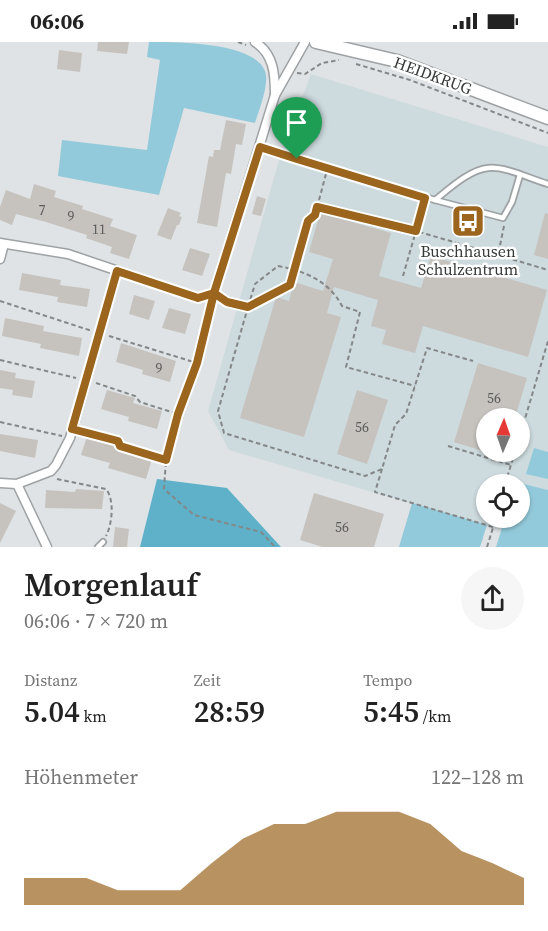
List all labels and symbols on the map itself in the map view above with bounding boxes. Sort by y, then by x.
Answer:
street label: HEIDKRUG [391,51,475,99]
pin [271,97,322,159]
house number: 7 [39,200,46,220]
bus stop icon: Buschhausen Schulzentrum [450,203,486,239]
house number: 9 [68,206,75,226]
house number: 11 [92,219,106,239]
place label: Buschhausen Schulzentrum [418,240,518,280]
house number: 9 [156,358,163,378]
house number: 56 [487,388,501,408]
north arrow [476,408,530,462]
house number: 56 [355,417,369,437]
house number: 56 [335,517,349,537]

